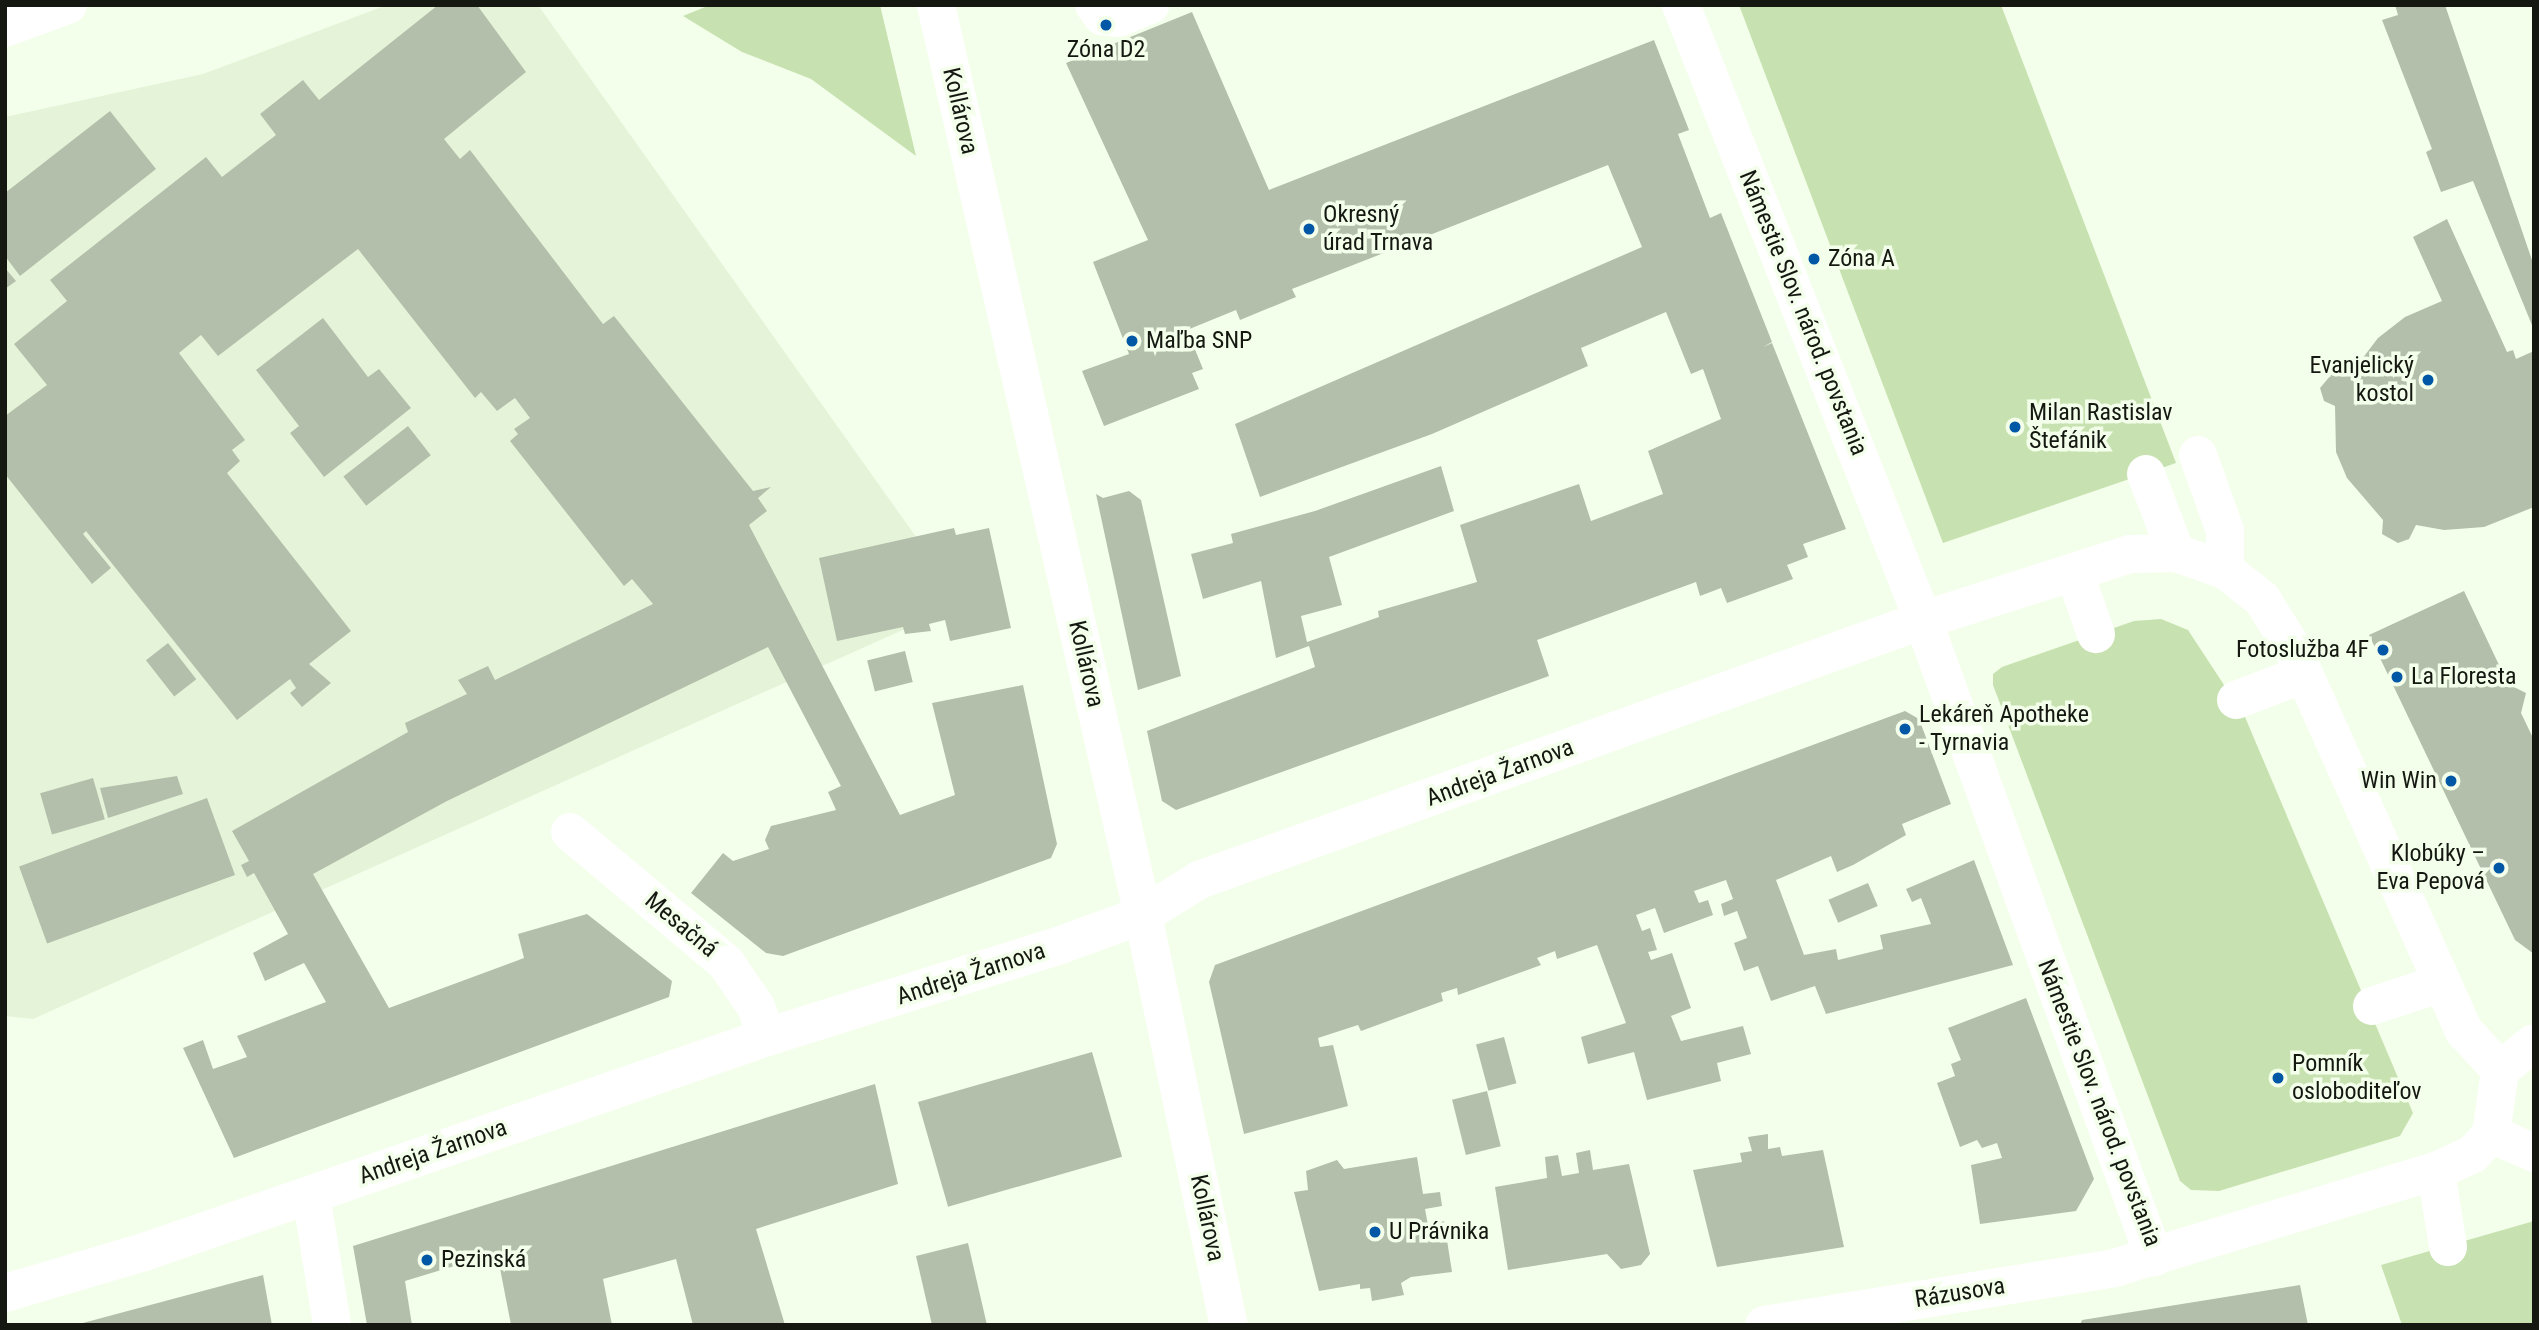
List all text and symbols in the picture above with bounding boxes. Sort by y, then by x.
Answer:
marker: Zóna D2 [1098,17,1114,33]
place label: Zóna D2 [1067,36,1145,64]
street label: Kollárova [936,65,984,157]
street label: Námestie Slov. národ. povstania [1733,166,1873,460]
place label: Okresný úrad Trnava [1323,201,1434,257]
marker: Okresný úrad Trnava [1301,221,1317,237]
place label: Zóna A [1828,245,1895,273]
marker: Zóna A [1806,251,1822,267]
place label: Maľba SNP [1146,327,1252,355]
marker: Maľba SNP [1124,333,1140,349]
place label: Evanjelický kostol [2310,352,2414,408]
marker: Evanjelický kostol [2420,372,2436,388]
place label: Milan Rastislav Štefánik [2029,399,2173,455]
marker: Milan Rastislav Štefánik [2007,419,2023,435]
street label: Kollárova [1062,618,1110,710]
place label: Fotoslužba 4F [2236,636,2369,664]
marker: Fotoslužba 4F [2375,642,2391,658]
place label: La Floresta [2411,663,2516,691]
marker: La Floresta [2389,669,2405,685]
place label: Lekáreň Apotheke - Tyrnavia [1919,701,2089,757]
marker: Lekáreň Apotheke - Tyrnavia [1897,721,1913,737]
street label: Andreja Žarnova [1422,733,1578,813]
place label: Win Win [2361,767,2437,795]
marker: Win Win [2443,773,2459,789]
place label: Klobúky – Eva Pepová [2377,840,2485,896]
marker: Klobúky – Eva Pepová [2491,860,2507,876]
street label: Mesačná [639,886,723,964]
street label: Andreja Žarnova [893,936,1049,1012]
street label: Námestie Slov. národ. povstania [2031,956,2167,1250]
place label: Pomník osloboditeľov [2292,1050,2422,1106]
marker: Pomník osloboditeľov [2270,1070,2286,1086]
street label: Andreja Žarnova [355,1113,511,1191]
street label: Kollárova [1184,1172,1230,1264]
place label: U Právnika [1389,1218,1489,1246]
marker: U Právnika [1367,1224,1383,1240]
place label: Pezinská [441,1246,526,1274]
marker: Pezinská [419,1252,435,1268]
street label: Rázusova [1913,1272,2007,1314]

